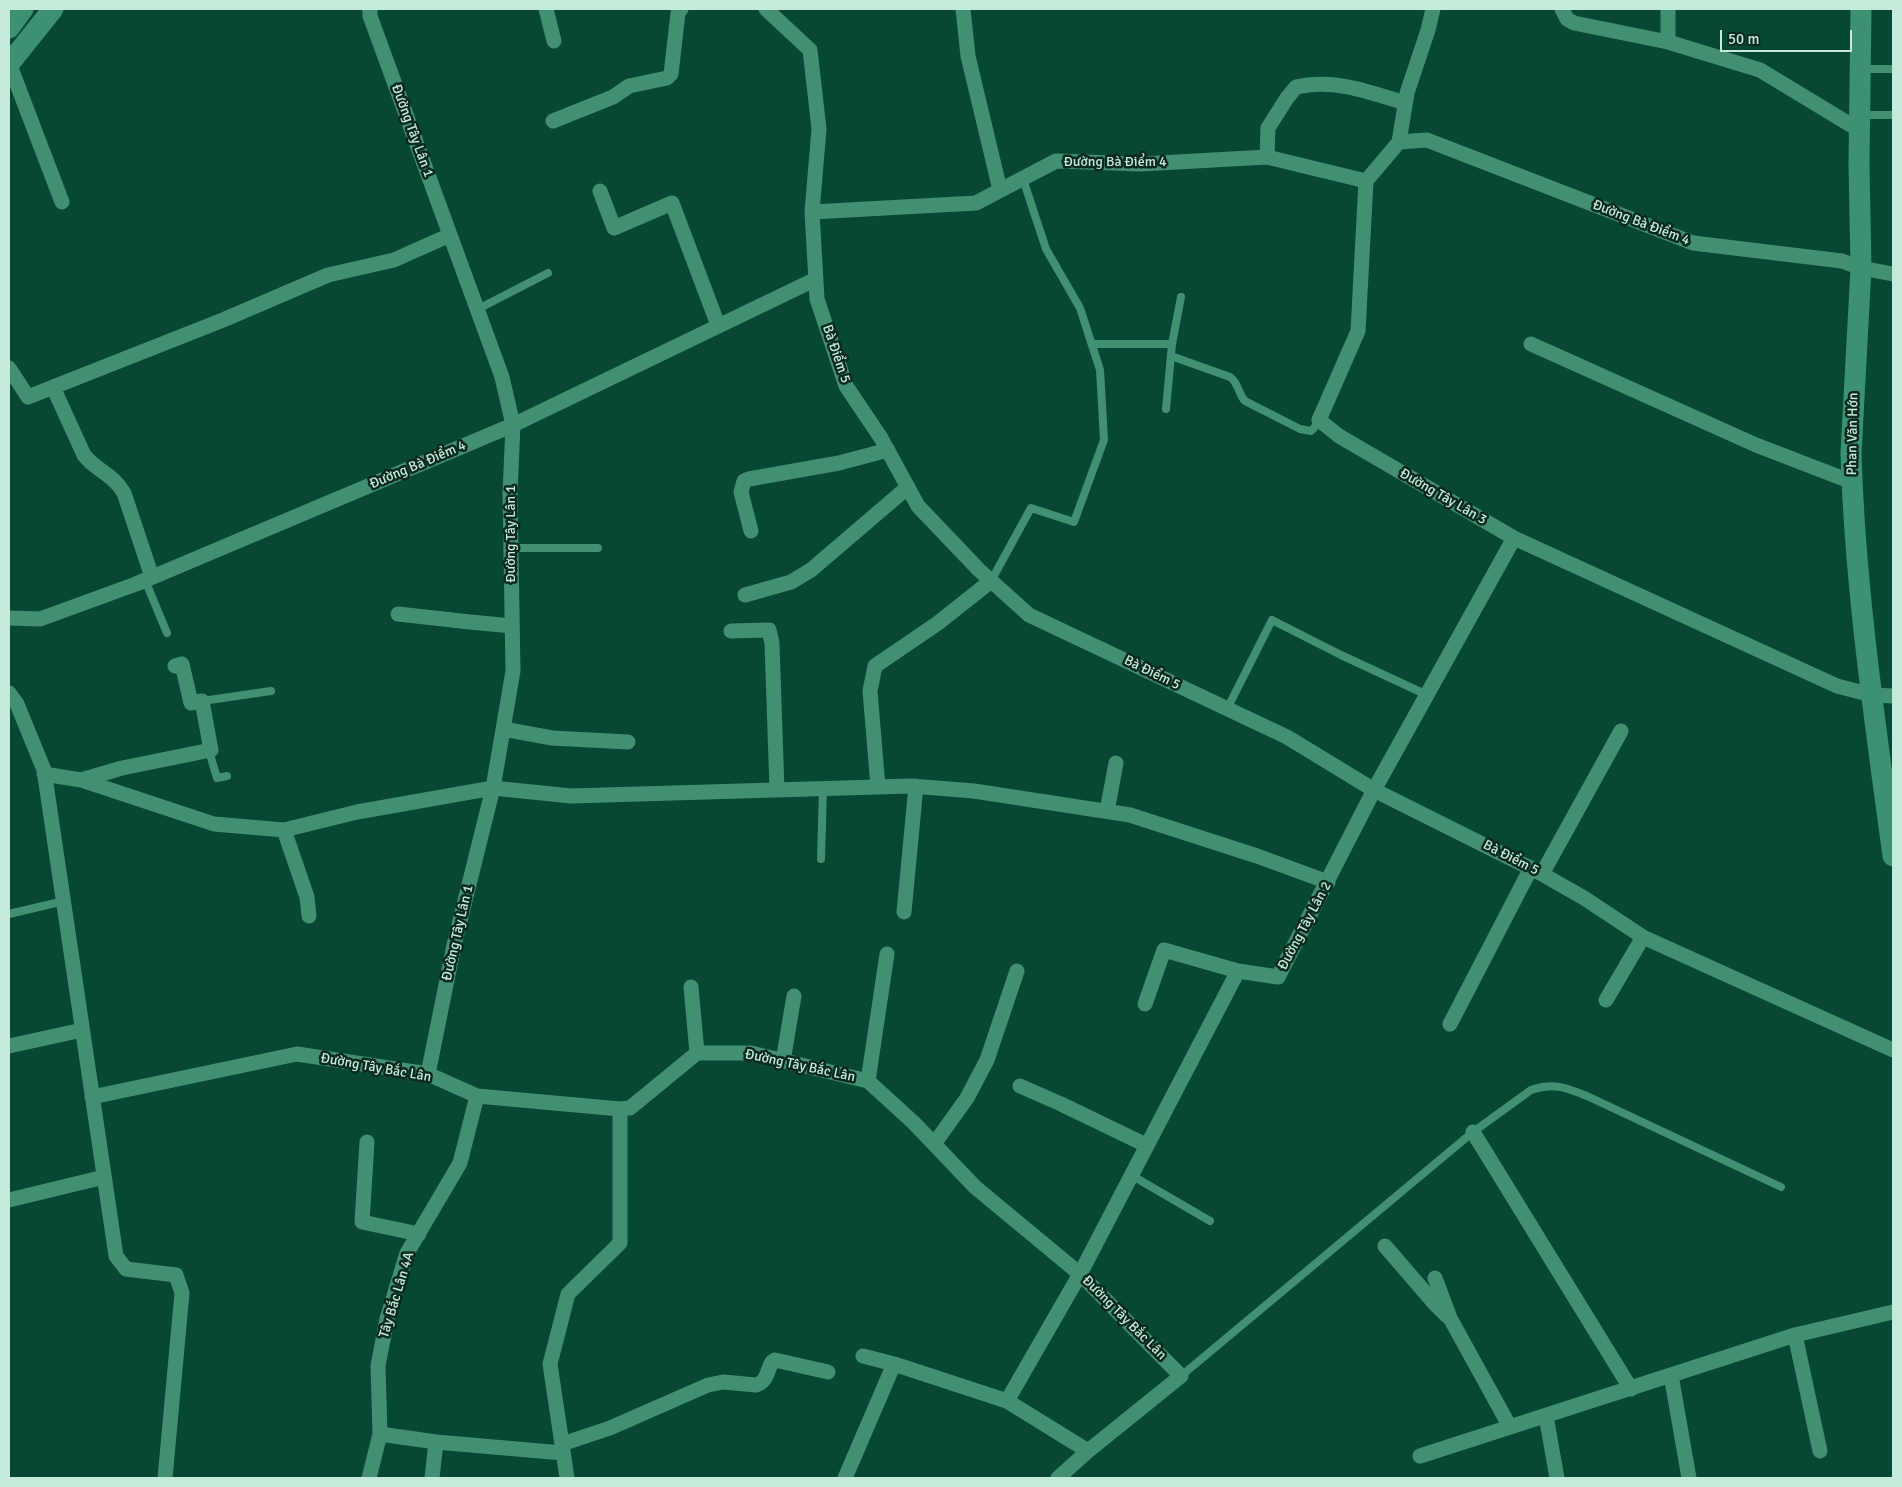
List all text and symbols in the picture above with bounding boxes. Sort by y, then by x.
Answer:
scale bar [1722,20,1854,52]
text: 50 m [1728,30,1759,48]
street label: Đường Tây Lân 1 [387,82,437,180]
street label: Đường Bà Điểm 4 [1064,154,1166,170]
street label: Đường Bà Điểm 4 [1590,197,1692,249]
street label: Bà Điểm 5 [818,323,854,385]
street label: Phan Văn Hớn [1844,392,1862,476]
street label: Đường Bà Điểm 4 [367,437,469,493]
street label: Đường Tây Lân 3 [1397,465,1489,529]
street label: Đường Tây Lân 1 [503,485,519,583]
street label: Bà Điểm 5 [1121,652,1183,694]
street label: Bà Điểm 5 [1480,837,1542,879]
street label: Đường Tây Lân 2 [1275,879,1335,973]
street label: Đường Tây Lân 1 [439,884,477,982]
street label: Đường Tây Bắc Lân [743,1046,857,1086]
street label: Đường Tây Bắc Lân [319,1050,433,1086]
street label: Tây Bắc Lân 4A [376,1250,418,1340]
street label: Đường Tây Bắc Lân [1078,1272,1170,1364]

